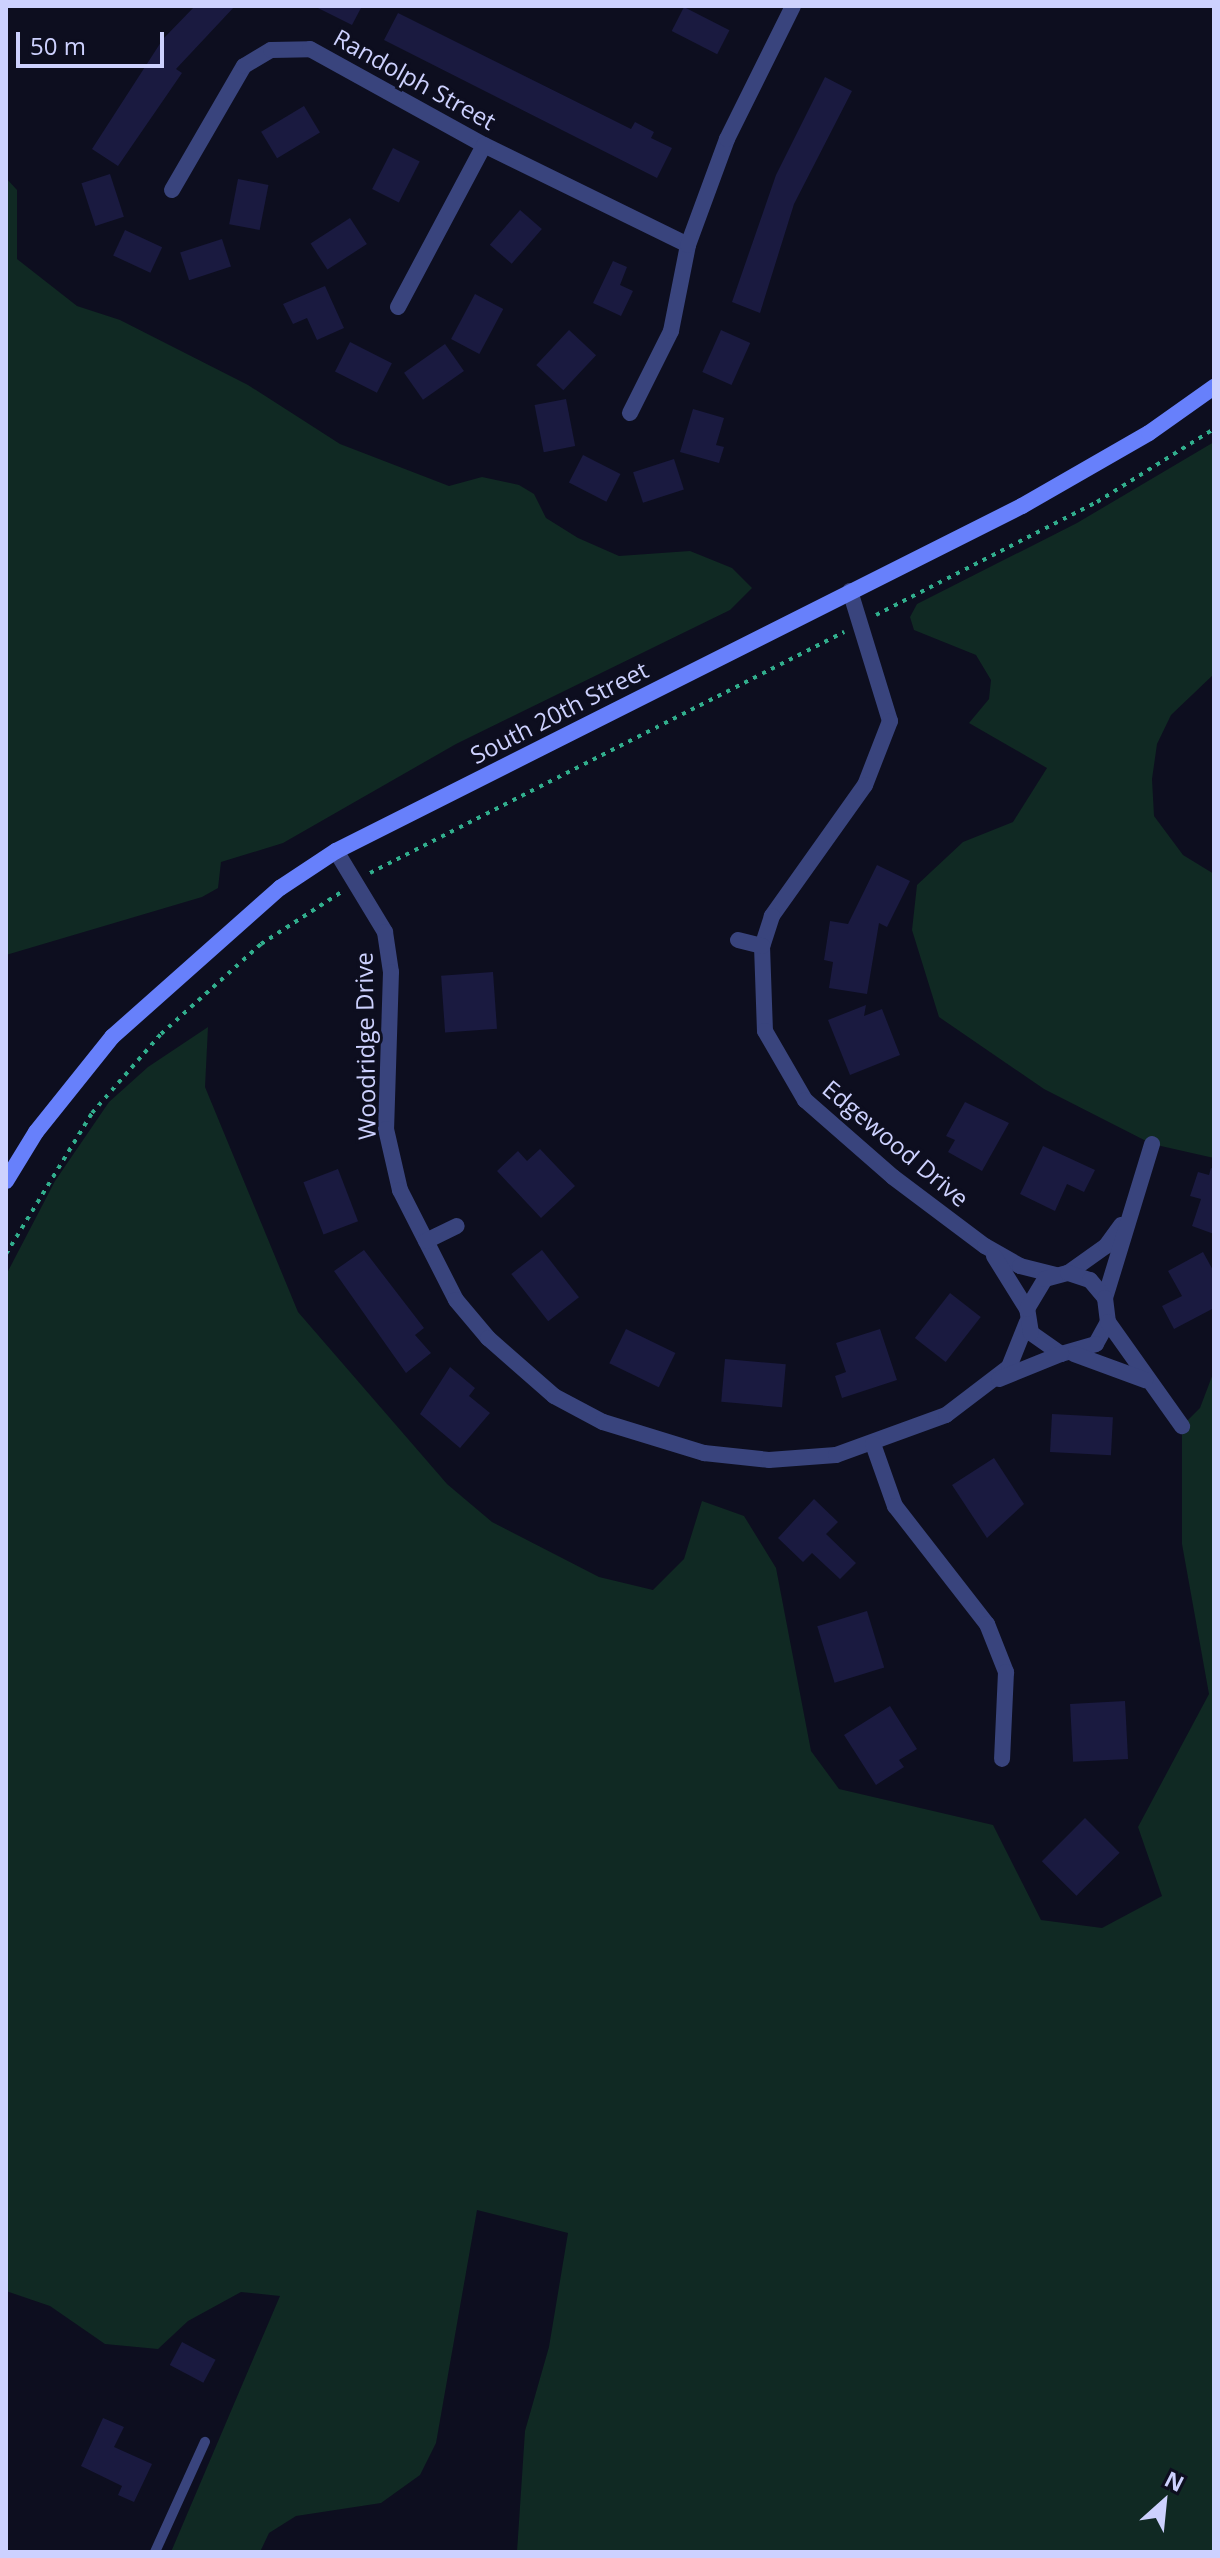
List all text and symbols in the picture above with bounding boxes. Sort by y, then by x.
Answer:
scale bar [20,16,168,66]
street label: Randolph Street [329,23,501,135]
text: 50 m [30,29,86,62]
street label: South 20th Street [465,655,653,769]
street label: Woodridge Drive [349,952,381,1140]
street label: Edgewood Drive [817,1074,975,1212]
north arrow [1124,2462,1204,2542]
text: N [1160,2463,1190,2498]

